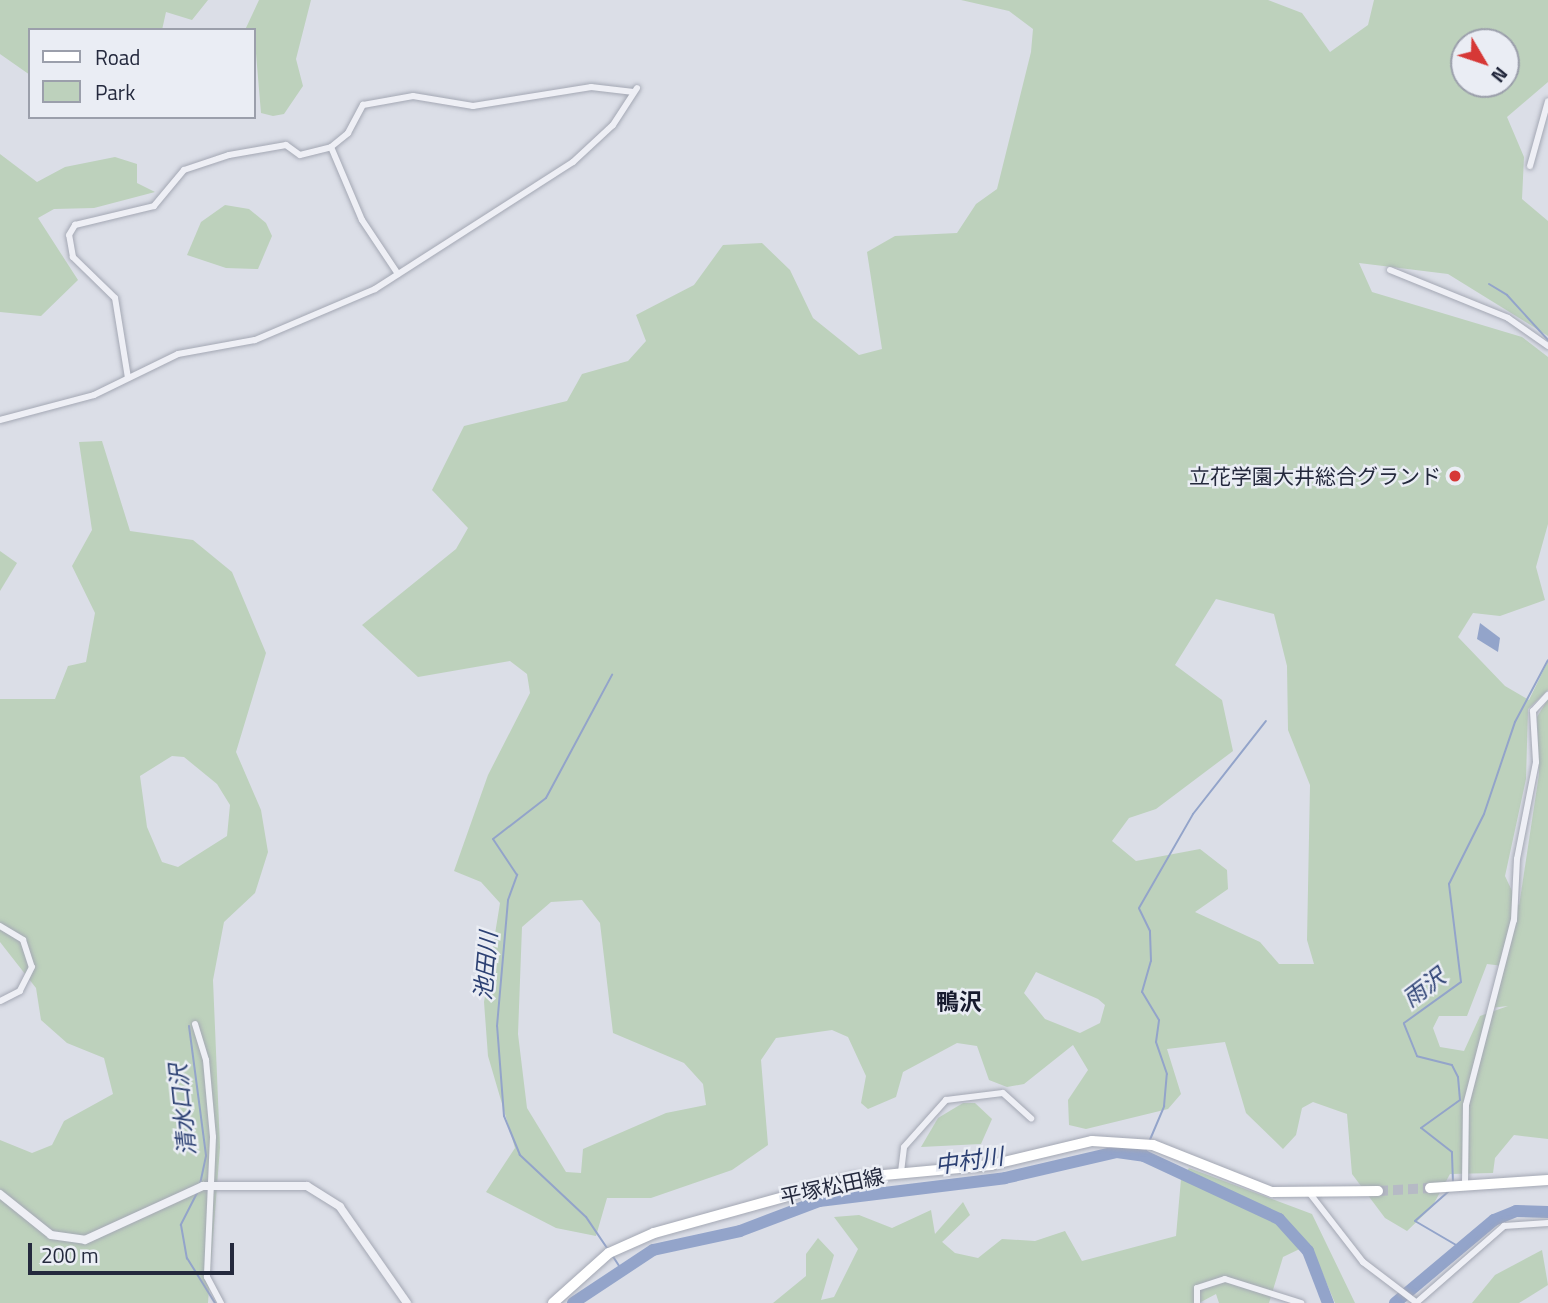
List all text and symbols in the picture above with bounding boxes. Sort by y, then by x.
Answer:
legend [28,28,256,119]
north arrow [1450,28,1520,98]
text: Road [95,41,140,73]
text: N [1485,61,1516,90]
text: Park [95,76,135,108]
place label: 立花学園大井総合グランド [1189,463,1441,489]
marker: 立花学園大井総合グランド [1447,468,1463,484]
water label: 池田川 [469,930,503,1002]
water label: 雨沢 [1397,963,1451,1013]
district label: 鴨沢 [936,988,982,1016]
water label: 清水口沢 [164,1063,202,1157]
water label: 中村川 [933,1143,1005,1179]
street label: 平塚松田線 [778,1163,886,1209]
scale bar [32,1230,238,1274]
text: 200 m [41,1239,98,1271]

